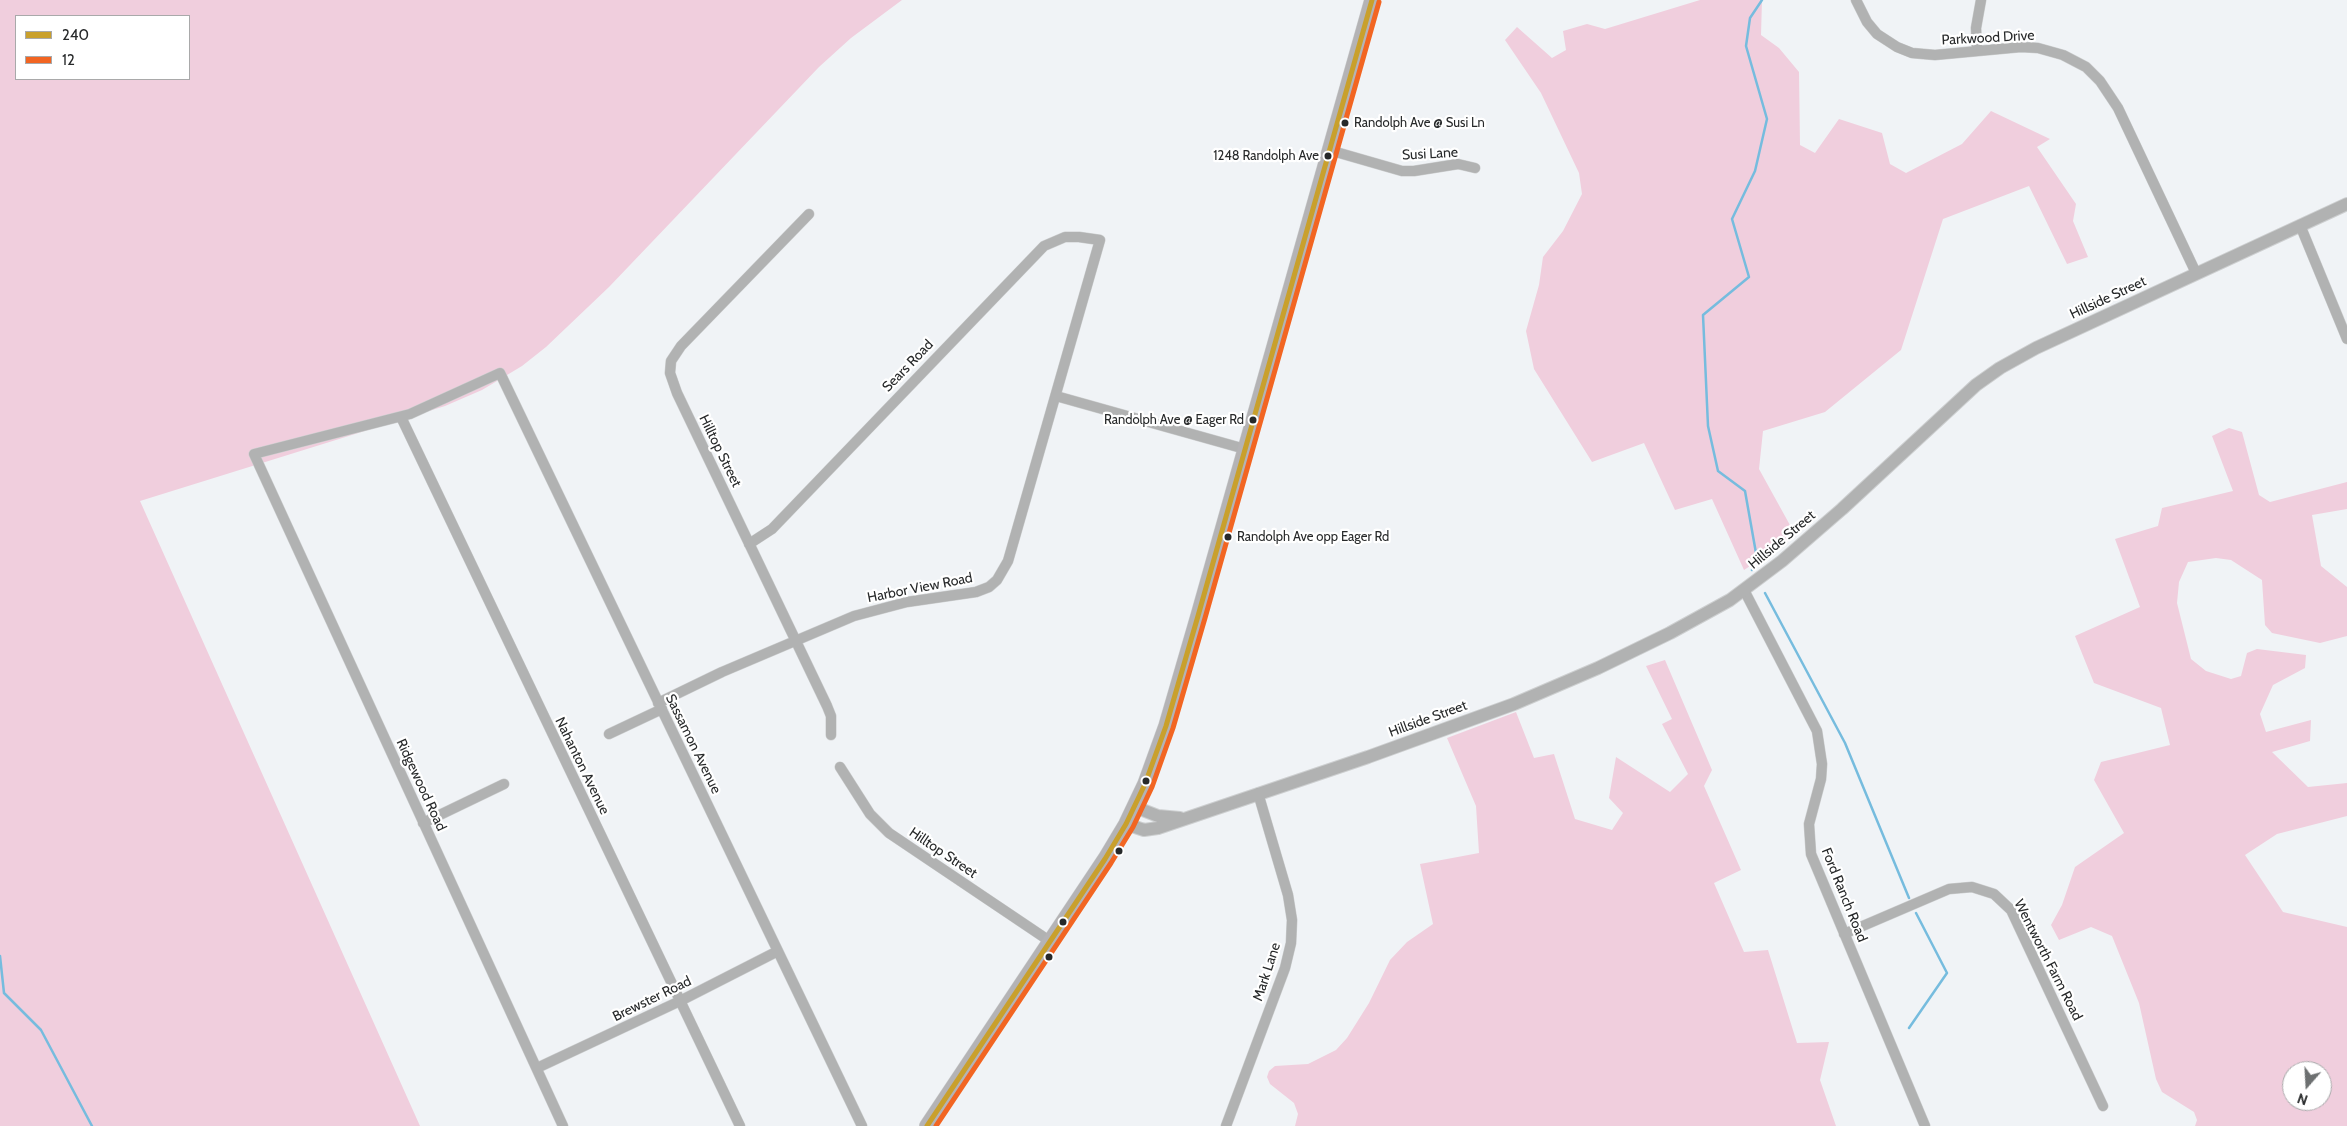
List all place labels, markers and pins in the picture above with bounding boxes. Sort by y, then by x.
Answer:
place label: Randolph Ave @ Susi Ln [1354,115,1485,131]
marker: Randolph Ave @ Susi Ln [1340,118,1350,128]
place label: 1248 Randolph Ave [1213,148,1319,164]
marker: 1248 Randolph Ave [1323,151,1333,161]
place label: Randolph Ave @ Eager Rd [1104,412,1244,428]
marker: Randolph Ave @ Eager Rd [1248,415,1258,425]
place label: Randolph Ave opp Eager Rd [1237,529,1389,545]
marker: Randolph Ave opp Eager Rd [1223,532,1233,542]
unlabelled marker [1141,776,1151,786]
unlabelled marker [1114,846,1124,856]
unlabelled marker [1058,917,1068,927]
unlabelled marker [1044,952,1054,962]

